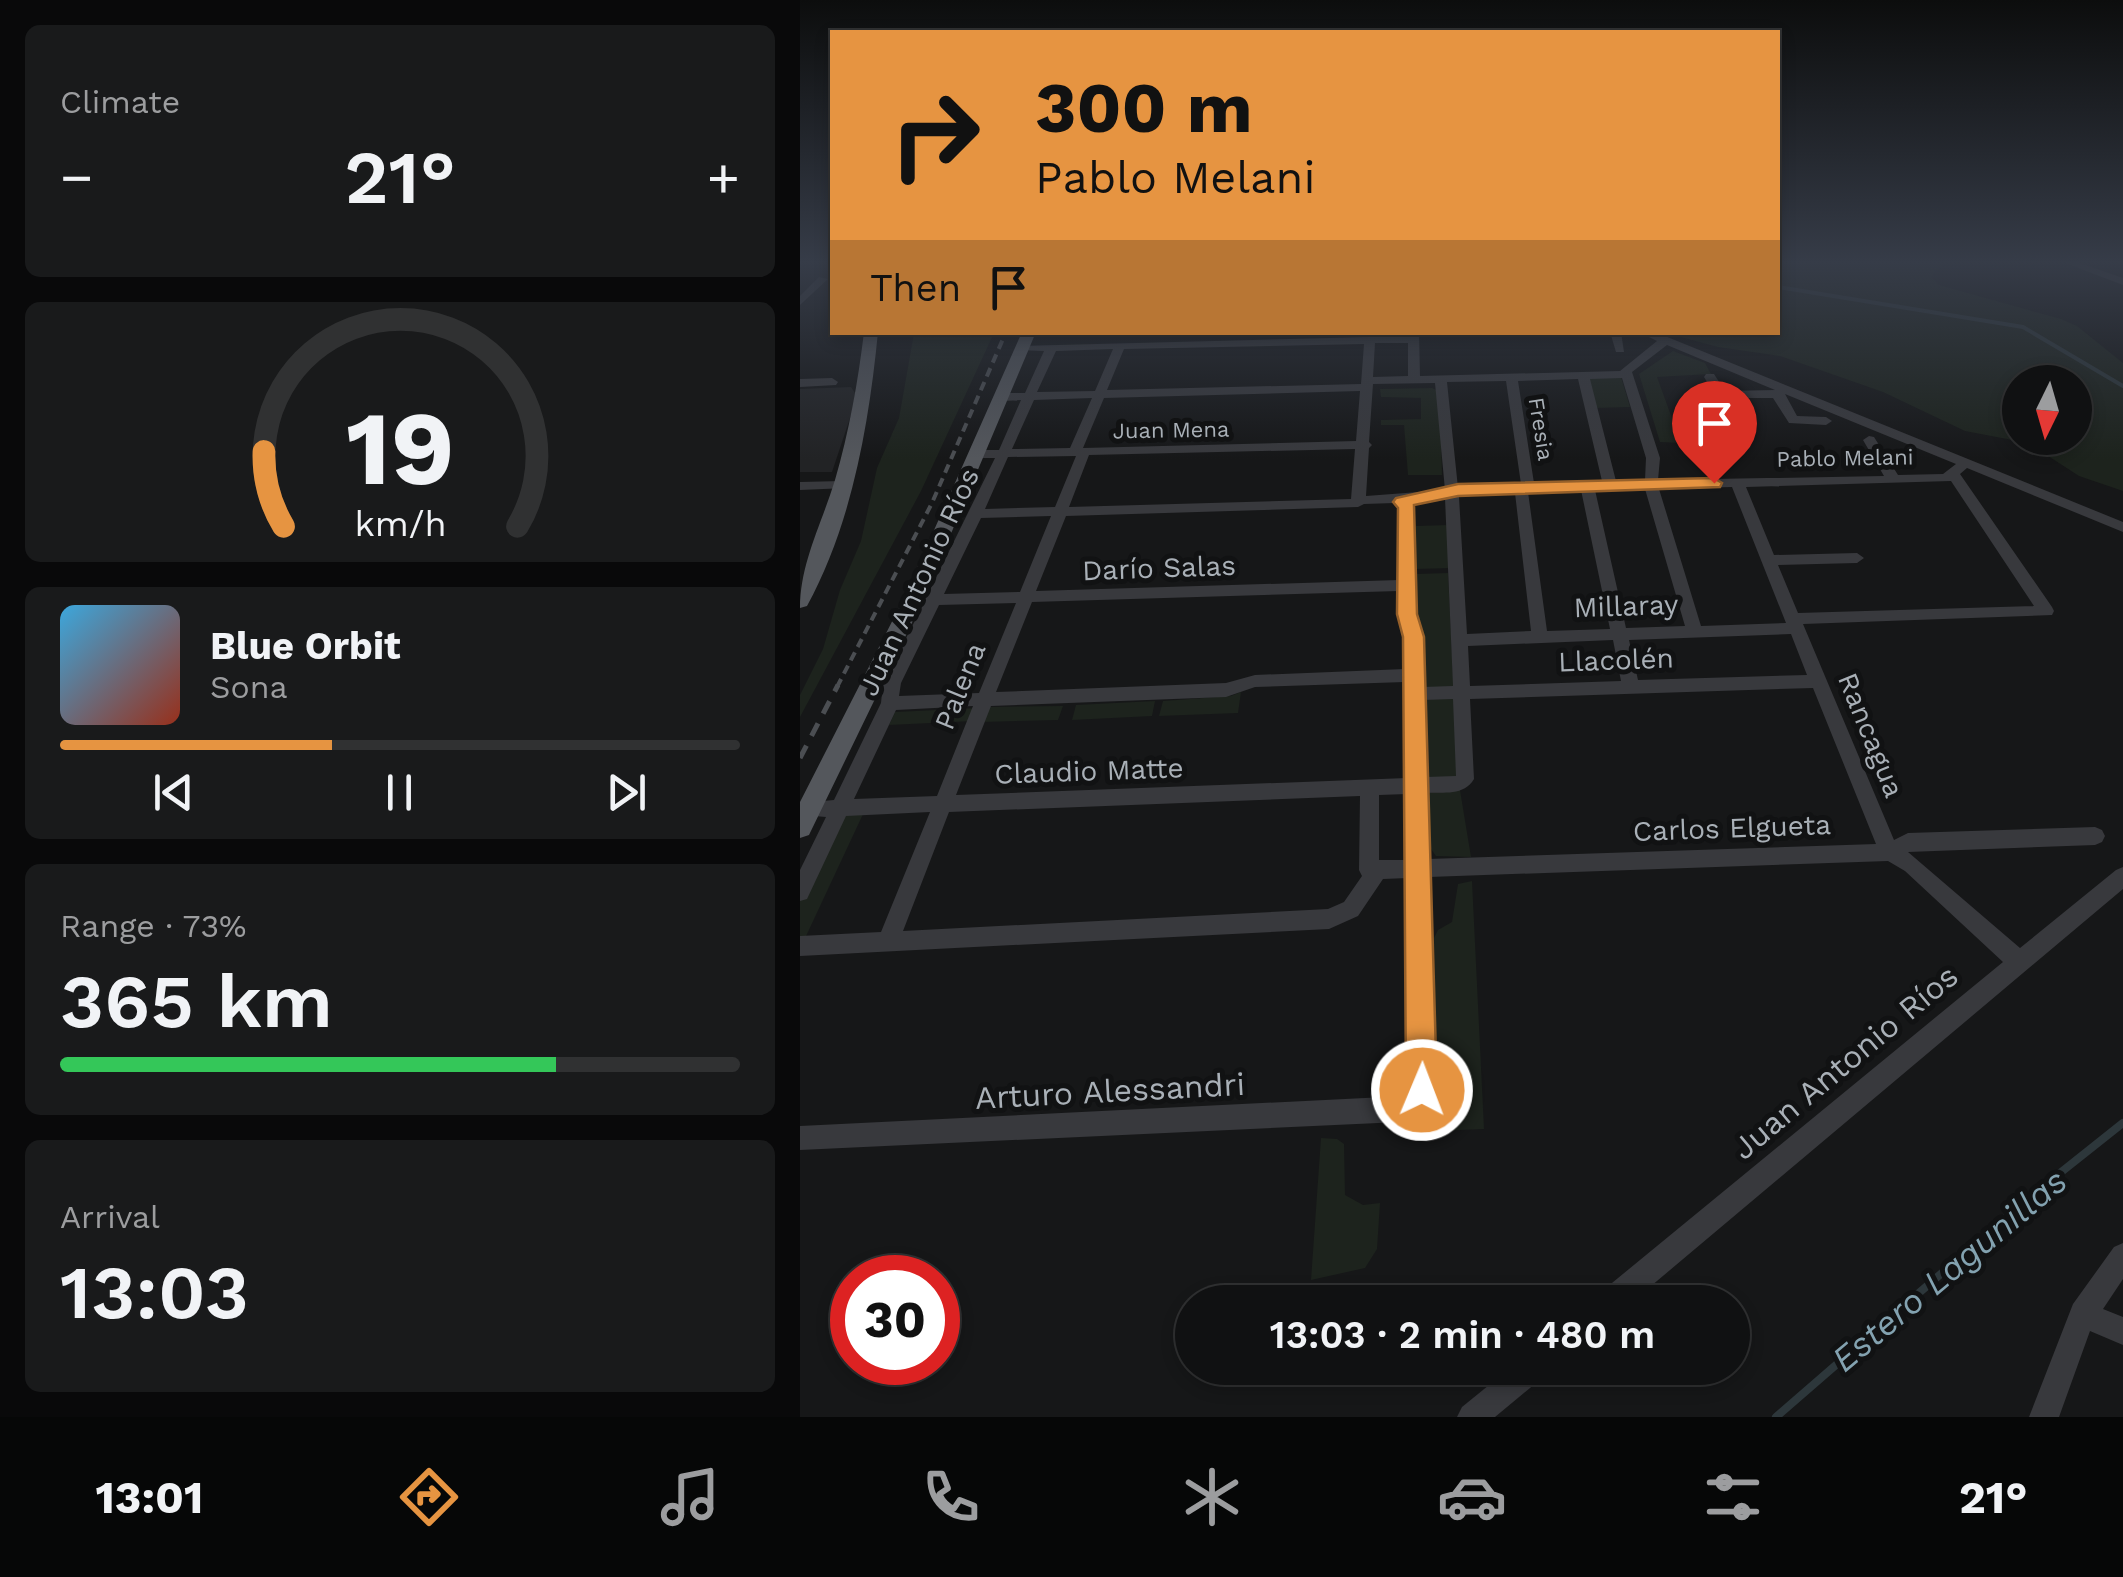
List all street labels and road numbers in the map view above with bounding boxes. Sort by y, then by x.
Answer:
street label: Fresia [1524,396,1558,462]
street label: Juan Mena [1112,416,1230,444]
street label: Pablo Melani [1776,444,1914,472]
street label: Juan Antonio Ríos [852,463,986,701]
street label: Darío Salas [1081,549,1237,587]
street label: Millaray [1573,588,1680,624]
street label: Palena [928,638,992,734]
street label: Llacolén [1558,641,1674,679]
street label: Rancagua [1831,668,1911,802]
street label: Claudio Matte [994,751,1184,791]
street label: Carlos Elgueta [1632,808,1832,848]
street label: Juan Antonio Ríos [1725,957,1965,1167]
street label: Arturo Alessandri [974,1065,1246,1117]

